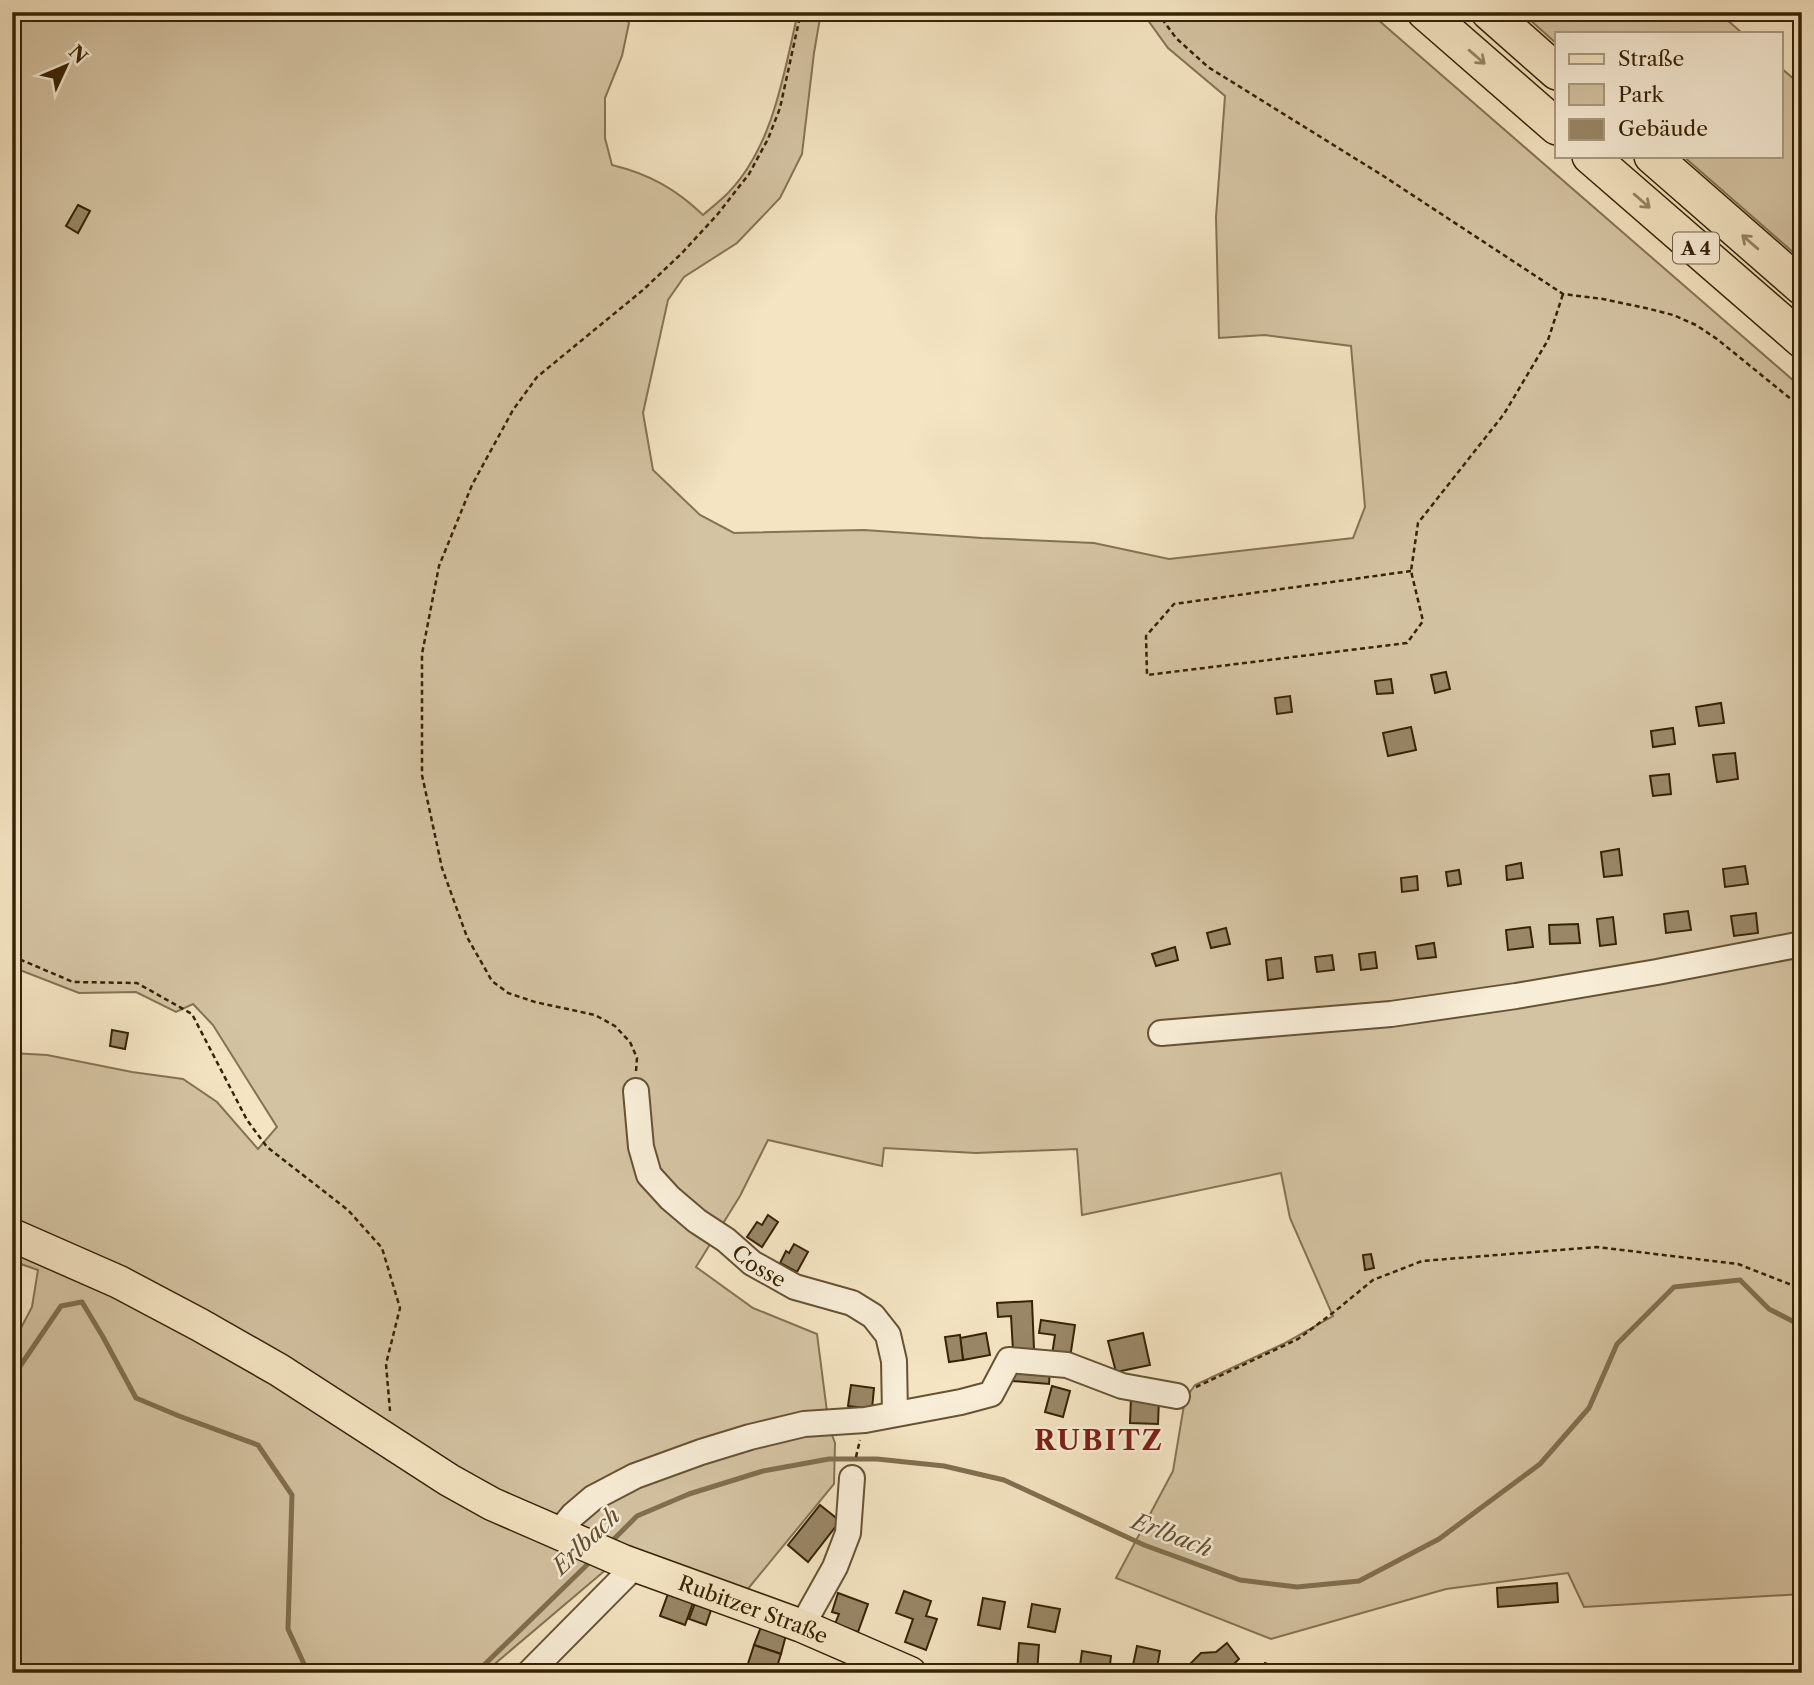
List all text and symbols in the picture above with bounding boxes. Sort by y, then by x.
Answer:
north arrow [32,32,102,102]
legend [1555,32,1783,158]
text: N [64,41,92,68]
text: Straße [1618,46,1684,71]
one-way arrow [1467,49,1485,65]
text: Park [1618,82,1664,107]
text: Gebäude [1618,116,1708,141]
one-way arrow [1633,193,1651,209]
road number: A 4 [1673,232,1719,264]
one-way arrow [1742,234,1760,250]
street label: Cosse [727,1239,791,1292]
district label: RUBITZ [1034,1423,1164,1457]
water label: Erlbach [545,1502,626,1582]
water label: Erlbach [1126,1506,1216,1563]
street label: Rubitzer Straße [675,1570,832,1648]

